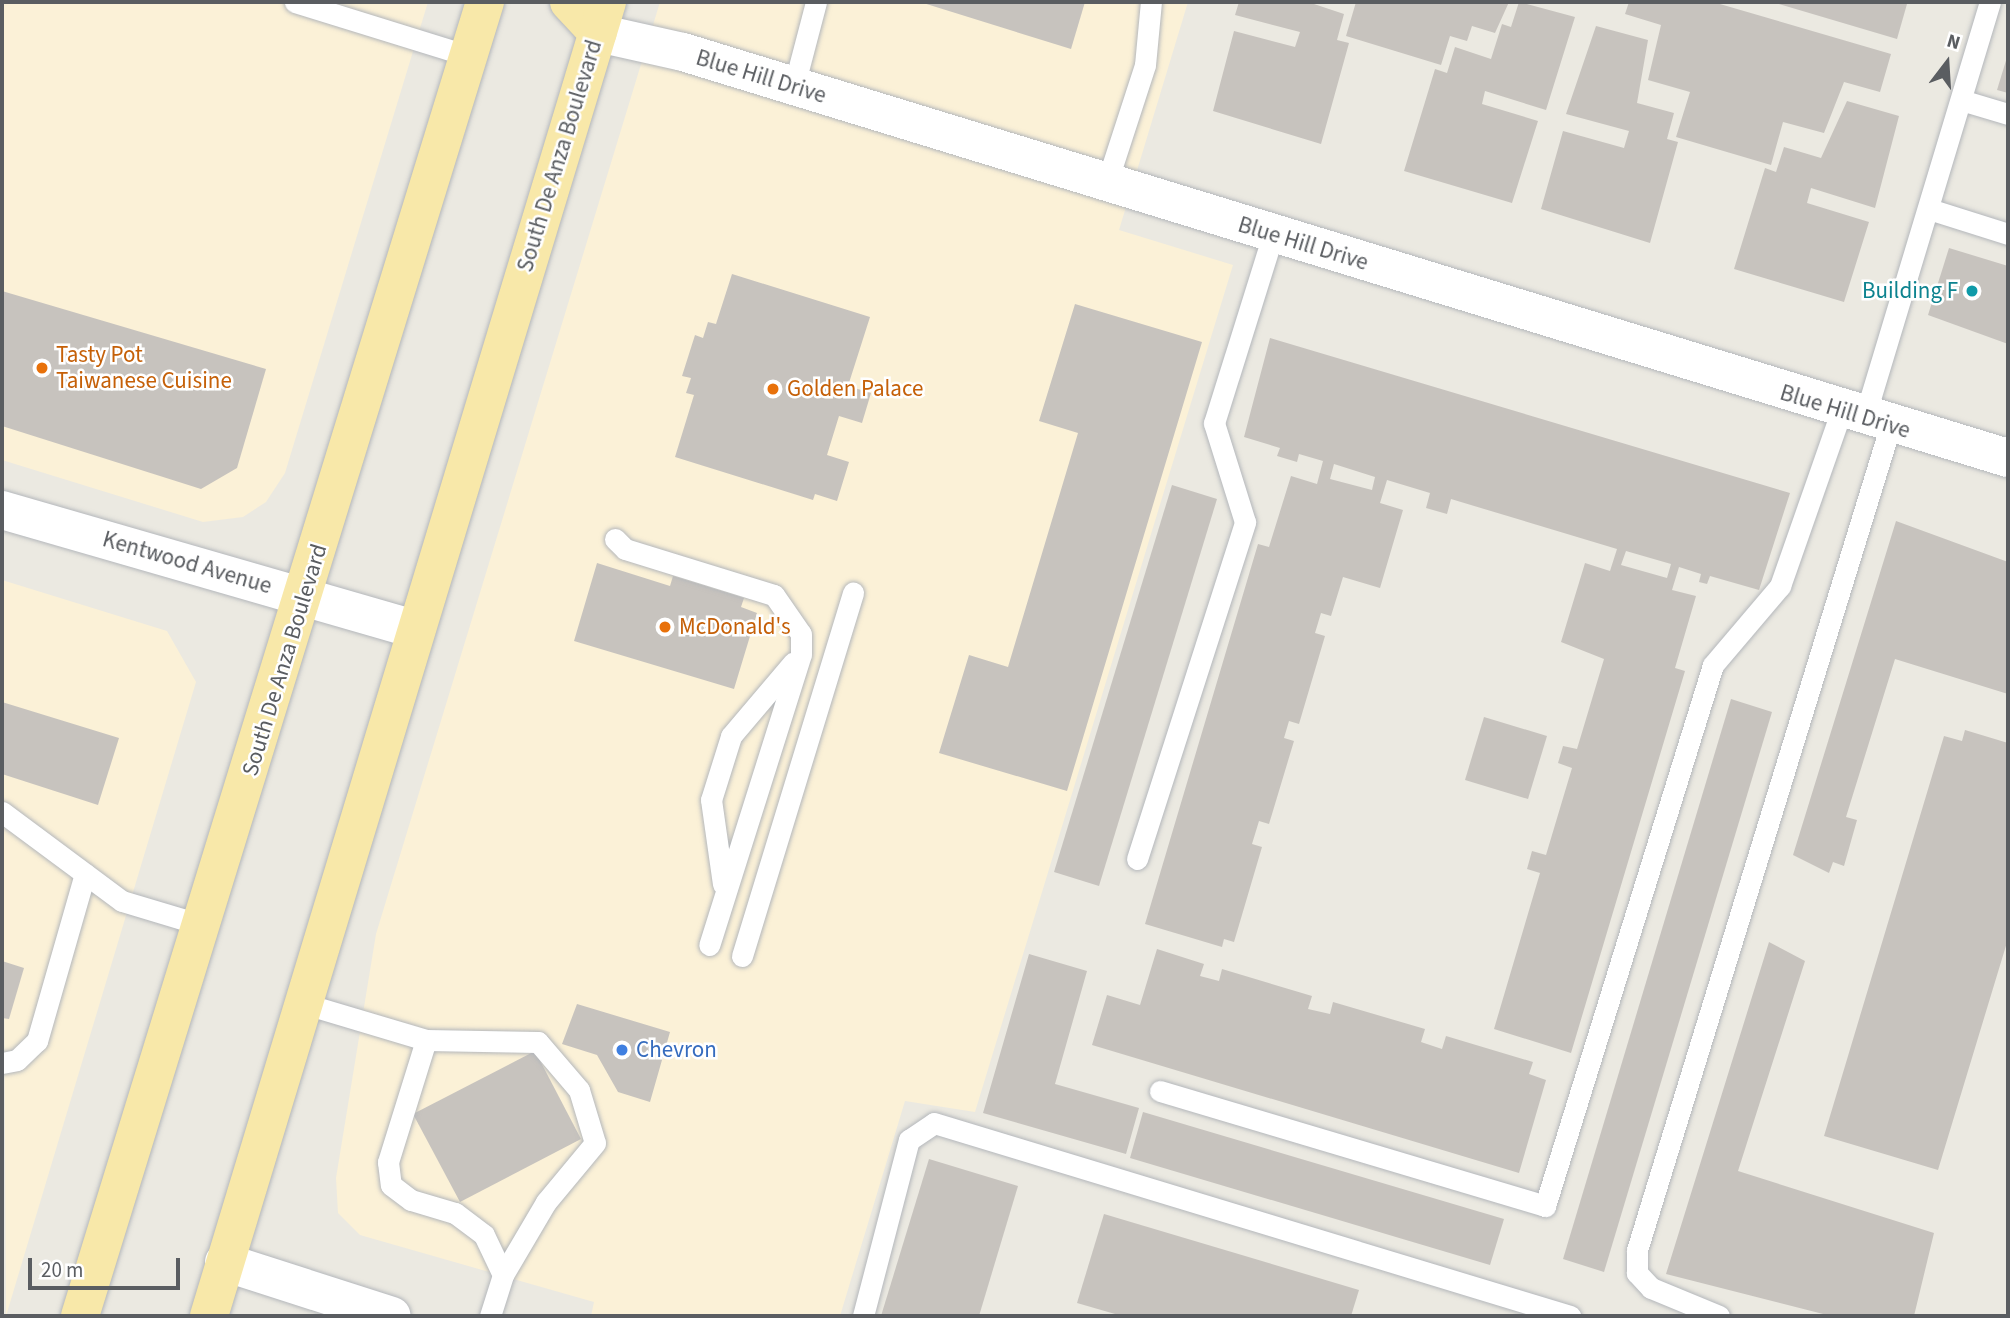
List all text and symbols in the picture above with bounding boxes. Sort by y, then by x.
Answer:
north arrow [1912,28,1982,98]
text: N [1943,28,1963,57]
street label: South De Anza Boulevard [512,37,608,275]
street label: Blue Hill Drive [693,44,829,110]
street label: Blue Hill Drive [1235,211,1371,277]
place label: Building F [1862,277,1958,305]
marker: Building F [1964,283,1980,299]
place label: Tasty Pot Taiwanese Cuisine [56,341,232,395]
marker: Tasty Pot Taiwanese Cuisine [34,360,50,376]
place label: Golden Palace [787,375,923,403]
street label: Blue Hill Drive [1777,379,1913,445]
marker: Golden Palace [765,381,781,397]
street label: Kentwood Avenue [99,526,275,600]
street label: South De Anza Boulevard [237,541,333,779]
place label: McDonald's [679,613,791,641]
marker: McDonald's [657,619,673,635]
place label: Chevron [636,1036,717,1064]
marker: Chevron [614,1042,630,1058]
scale bar [32,1244,184,1288]
text: 20 m [41,1255,83,1285]

